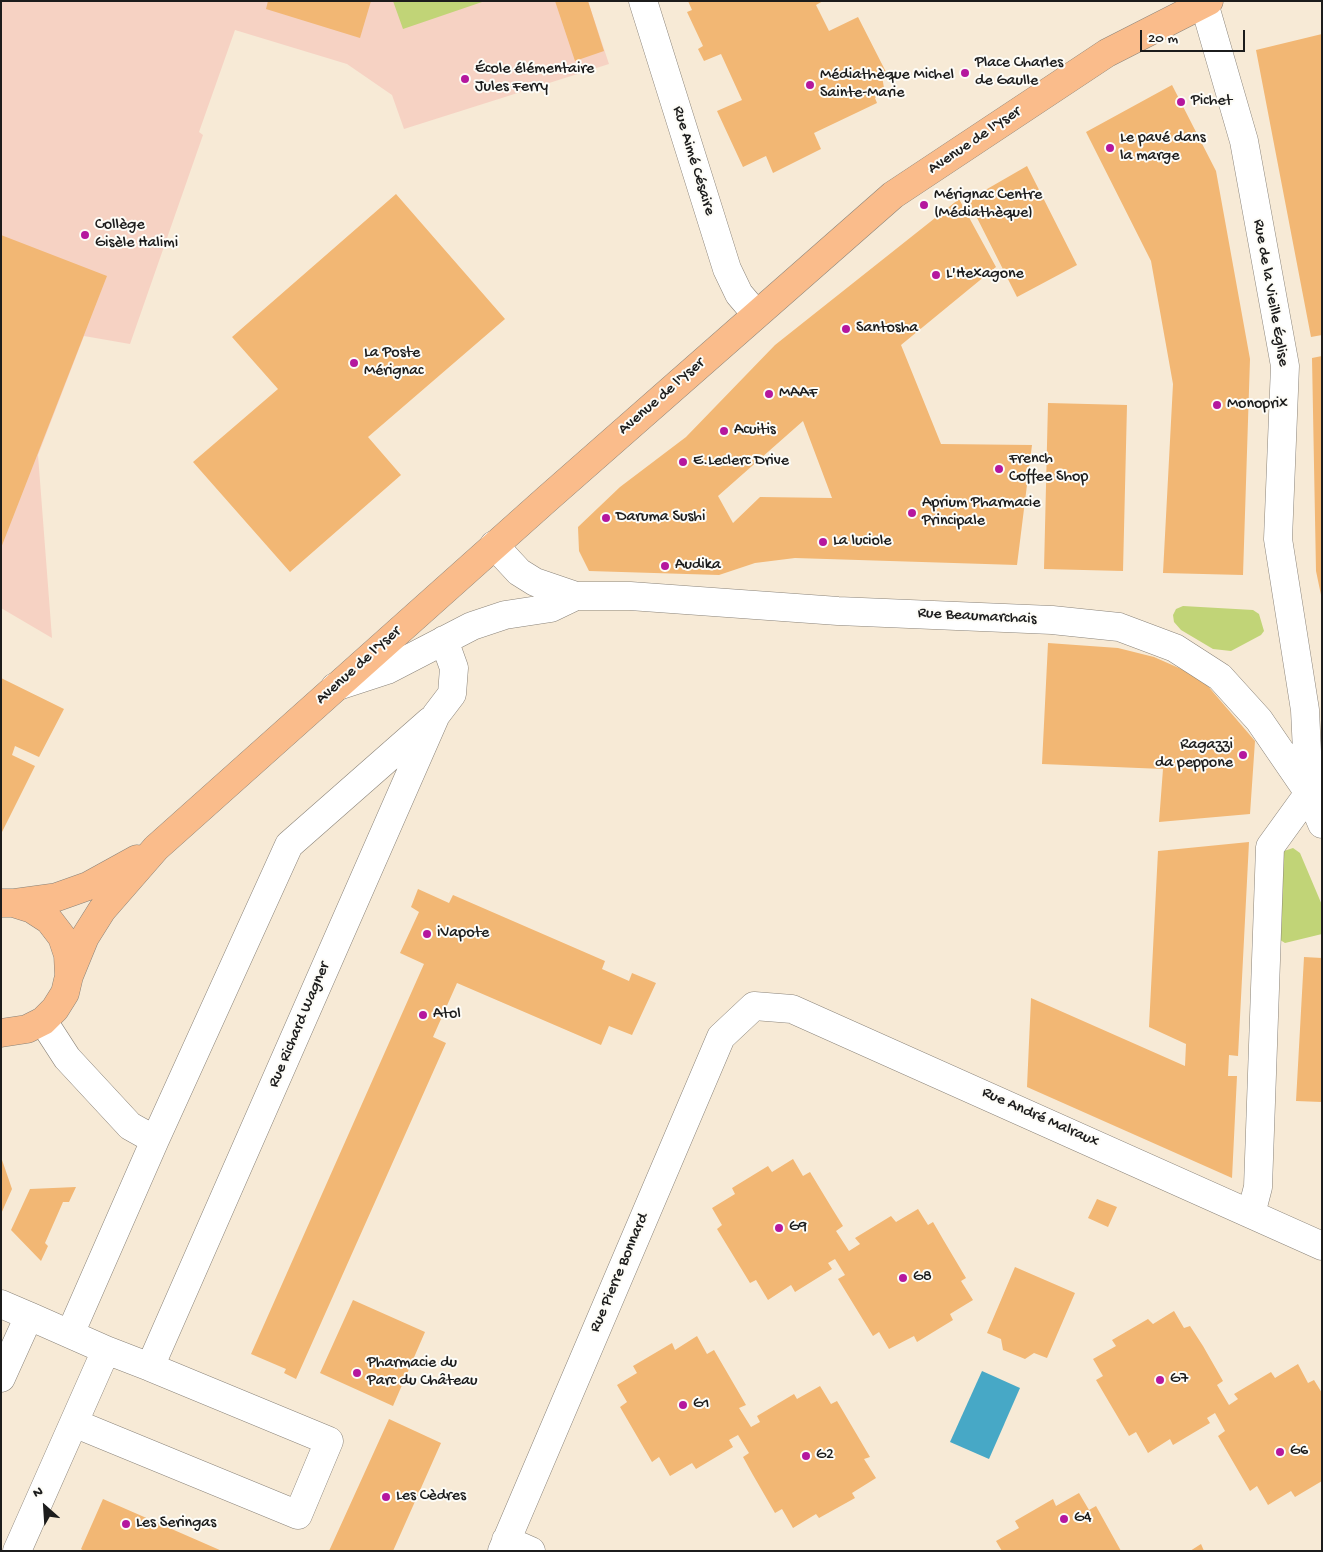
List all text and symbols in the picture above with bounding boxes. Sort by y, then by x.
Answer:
scale bar [1143,20,1248,52]
text: 20 m [1148,30,1178,48]
place label: Place Charles de Gaulle [975,54,1063,92]
place label: École élémentaire Jules Ferry [475,60,594,98]
place label: Médiathèque Michel Sainte-Marie [820,66,954,104]
marker: Place Charles de Gaulle [959,67,971,79]
marker: École élémentaire Jules Ferry [459,73,471,85]
marker: Médiathèque Michel Sainte-Marie [804,79,816,91]
place label: Pichet [1191,92,1232,112]
marker: Pichet [1175,96,1187,108]
street label: Avenue de l'Yser [925,103,1025,179]
street label: Rue Aimé Césaire [667,104,719,218]
place label: Le pavé dans la marge [1120,129,1206,167]
marker: Le pavé dans la marge [1104,142,1116,154]
place label: Mérignac Centre (Médiathèque) [934,186,1042,224]
marker: Mérignac Centre (Médiathèque) [918,199,930,211]
place label: Collège Gisèle Halimi [95,216,178,254]
street label: Rue de la Vieille Église [1248,218,1292,368]
marker: Collège Gisèle Halimi [79,229,91,241]
place label: L'Hexagone [946,265,1024,285]
marker: L'Hexagone [930,269,942,281]
place label: Santosha [856,319,918,339]
marker: Santosha [840,323,852,335]
place label: La Poste Mérignac [364,344,424,382]
street label: Avenue de l'Yser [615,354,709,440]
marker: La Poste Mérignac [348,357,360,369]
place label: MAAF [779,384,817,404]
marker: MAAF [763,388,775,400]
place label: Monoprix [1227,395,1288,415]
marker: Monoprix [1211,399,1223,411]
place label: Acuitis [734,421,776,441]
marker: Acuitis [718,425,730,437]
place label: French Coffee Shop [1009,450,1088,488]
place label: E.Leclerc Drive [693,452,789,472]
marker: E.Leclerc Drive [677,456,689,468]
marker: French Coffee Shop [993,463,1005,475]
place label: Aprium Pharmacie Principale [922,494,1040,532]
marker: Aprium Pharmacie Principale [906,507,918,519]
place label: Daruma Sushi [616,508,705,528]
marker: Daruma Sushi [600,512,612,524]
place label: La luciole [833,532,892,552]
marker: La luciole [817,536,829,548]
place label: Audika [675,556,721,576]
marker: Audika [659,560,671,572]
street label: Rue Beaumarchais [917,604,1037,630]
street label: Avenue de l'Yser [312,623,406,709]
place label: Ragazzi da peppone [1155,736,1233,774]
marker: Ragazzi da peppone [1237,749,1249,761]
place label: iVapote [437,924,489,944]
marker: iVapote [421,928,433,940]
street label: Rue Richard Wagner [265,959,335,1091]
place label: Atol [433,1005,461,1025]
marker: Atol [417,1009,429,1021]
street label: Rue André Malraux [979,1084,1101,1152]
street label: Rue Pierre Bonnard [586,1211,654,1335]
place label: G9 [789,1218,807,1238]
marker: G9 [773,1222,785,1234]
place label: G8 [913,1268,932,1288]
marker: G8 [897,1272,909,1284]
place label: Pharmacie du Parc du Château [367,1354,478,1392]
marker: Pharmacie du Parc du Château [351,1367,363,1379]
place label: G7 [1170,1370,1188,1390]
marker: G7 [1154,1374,1166,1386]
place label: G1 [693,1395,710,1415]
marker: G1 [677,1399,689,1411]
place label: G6 [1290,1442,1308,1462]
place label: G2 [816,1446,834,1466]
marker: G6 [1274,1446,1286,1458]
marker: G2 [800,1450,812,1462]
north arrow [20,1482,70,1532]
text: N [30,1483,46,1503]
place label: Les Cèdres [396,1487,466,1507]
marker: Les Cèdres [380,1491,392,1503]
place label: G4 [1074,1509,1092,1529]
marker: G4 [1058,1513,1070,1525]
place label: Les Seringas [136,1514,216,1534]
marker: Les Seringas [120,1518,132,1530]

